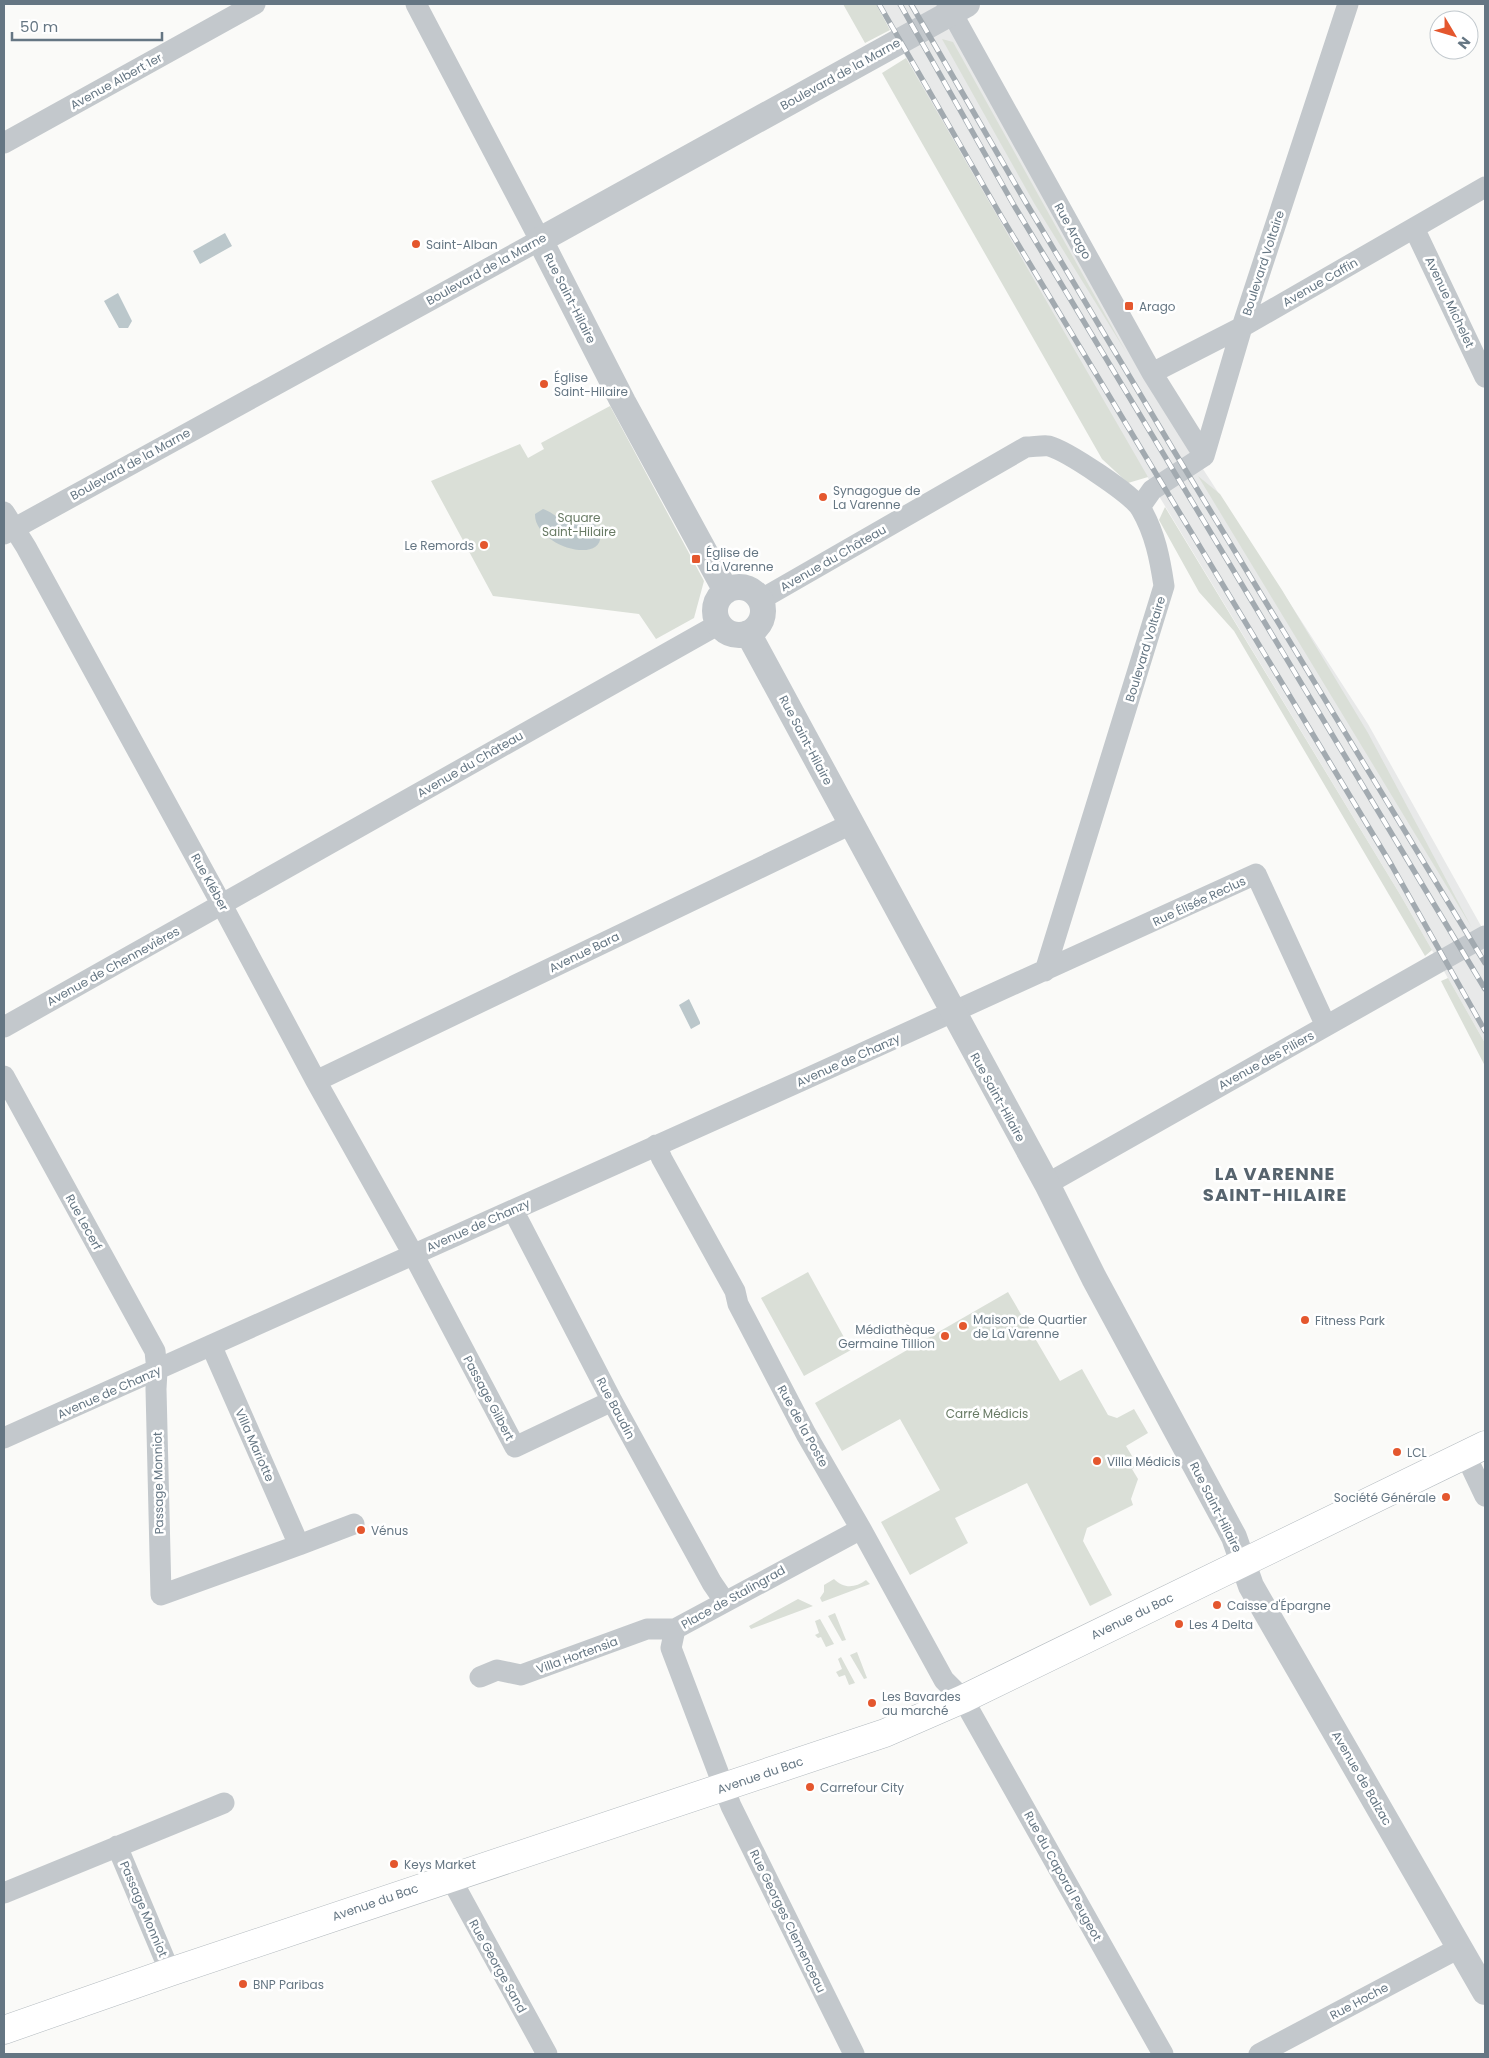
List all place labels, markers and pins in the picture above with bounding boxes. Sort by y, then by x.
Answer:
place label: Saint-Alban [426,236,498,253]
marker: Saint-Alban [410,238,422,250]
place label: Arago [1139,298,1176,315]
marker: Arago [1123,300,1135,312]
place label: Église Saint-Hilaire [554,369,628,400]
marker: Église Saint-Hilaire [538,378,550,390]
place label: Synagogue de La Varenne [833,482,920,513]
marker: Synagogue de La Varenne [817,491,829,503]
place label: Le Remords [405,537,474,554]
marker: Le Remords [478,539,490,551]
place label: Église de La Varenne [706,544,773,575]
marker: Église de La Varenne [690,553,702,565]
place label: Maison de Quartier de La Varenne [973,1311,1087,1342]
place label: Fitness Park [1315,1312,1386,1329]
marker: Fitness Park [1299,1314,1311,1326]
marker: Maison de Quartier de La Varenne [957,1320,969,1332]
place label: Médiathèque Germaine Tillion [838,1321,935,1352]
marker: Médiathèque Germaine Tillion [939,1330,951,1342]
place label: LCL [1407,1444,1427,1461]
marker: LCL [1391,1446,1403,1458]
place label: Villa Médicis [1107,1453,1181,1470]
marker: Villa Médicis [1091,1455,1103,1467]
place label: Société Générale [1334,1489,1436,1506]
marker: Société Générale [1440,1491,1452,1503]
place label: Vénus [371,1522,408,1539]
marker: Vénus [355,1524,367,1536]
place label: Caisse d'Épargne [1227,1597,1331,1614]
marker: Caisse d'Épargne [1211,1599,1223,1611]
place label: Les 4 Delta [1189,1616,1253,1633]
marker: Les 4 Delta [1173,1618,1185,1630]
place label: Les Bavardes au marché [882,1688,961,1719]
marker: Les Bavardes au marché [866,1697,878,1709]
place label: Carrefour City [820,1779,904,1796]
marker: Carrefour City [804,1781,816,1793]
place label: Keys Market [404,1856,476,1873]
marker: Keys Market [388,1858,400,1870]
place label: BNP Paribas [253,1976,324,1993]
marker: BNP Paribas [237,1978,249,1990]

